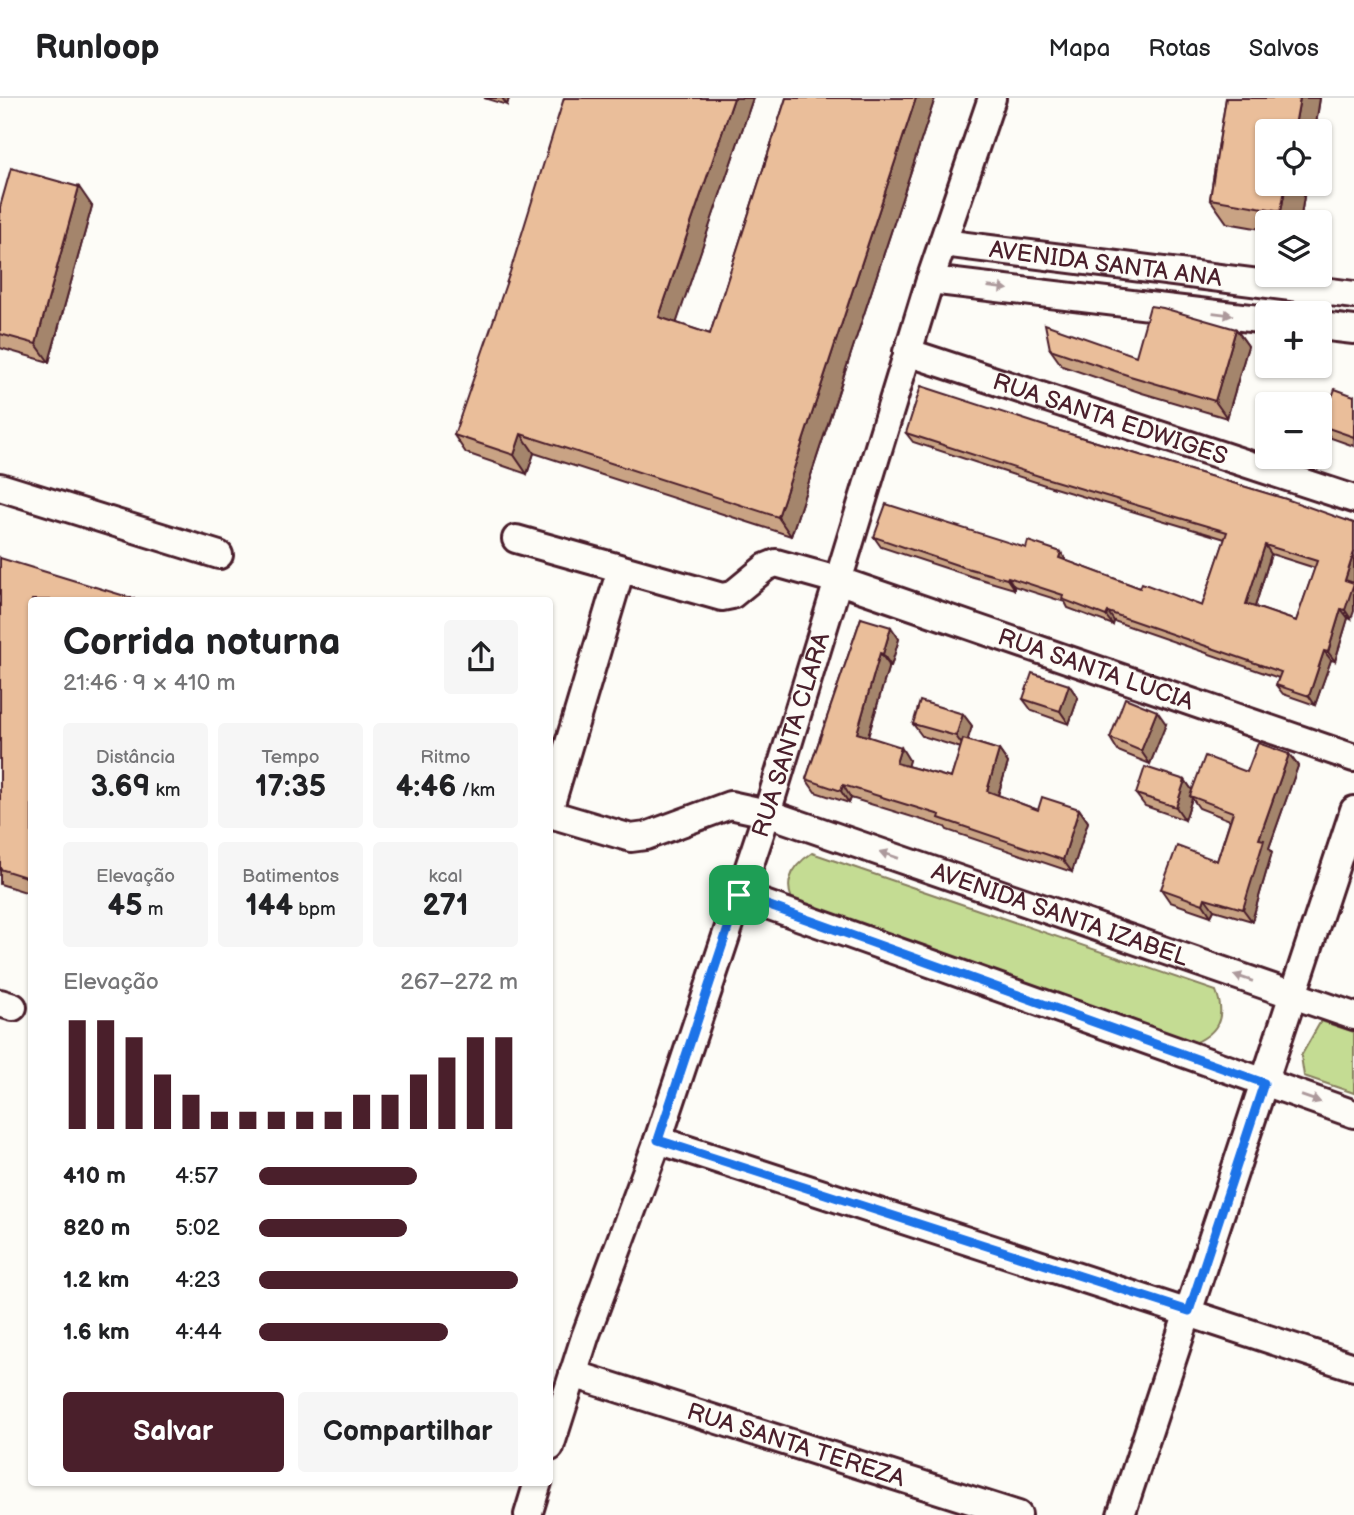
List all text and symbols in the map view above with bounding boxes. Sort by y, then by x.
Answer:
text: Runloop [35,28,159,68]
text: Mapa [1048,34,1110,63]
text: Rotas [1148,34,1211,63]
text: Salvos [1249,34,1319,63]
map controls [1255,119,1332,469]
button: locate [1255,119,1332,196]
button: layers [1255,210,1332,287]
street label: AVENIDA SANTA ANA [988,235,1224,293]
one-way arrow [987,282,1009,293]
button: + [1255,301,1332,378]
one-way arrow [1213,309,1235,320]
street label: RUA SANTA EDWIGES [989,367,1231,471]
button: − [1255,392,1332,469]
text: Corrida noturna [63,620,341,665]
button: share [444,620,518,694]
street label: RUA SANTA LÚCIA [994,622,1198,716]
street label: RUA SANTA CLARA [746,629,836,841]
text: 21:46 · 9 × 410 m [63,669,236,697]
text: Distância [96,746,175,769]
text: Tempo [261,746,320,769]
text: Ritmo [420,746,471,769]
text: 3.69 [90,769,150,805]
text: 17:35 [255,769,326,805]
text: 4:46 [396,769,456,805]
text: km [150,779,181,802]
text: /km [456,779,495,802]
one-way arrow [879,849,900,860]
street label: AVENIDA SANTA IZABEL [928,857,1192,972]
text: Elevação [96,865,175,888]
text: Batimentos [242,865,339,888]
text: kcal [428,865,463,888]
pin [709,865,769,925]
icon: arrive [720,876,758,914]
text: 45 [108,888,143,924]
text: 144 [245,888,293,924]
text: 271 [422,888,469,924]
text: m [143,898,163,921]
text: bpm [293,898,336,921]
text: Elevação [63,968,159,996]
text: 267–272 m [400,968,518,996]
one-way arrow [1233,972,1254,983]
one-way arrow [1301,1094,1322,1105]
text: 410 m [63,1162,126,1190]
text: 4:57 [175,1162,218,1190]
text: 820 m [63,1214,130,1242]
text: 5:02 [175,1214,220,1242]
text: 1.2 km [63,1266,129,1294]
text: 4:23 [175,1266,221,1294]
text: 1.6 km [63,1318,130,1346]
text: 4:44 [175,1318,222,1346]
button: Salvar [63,1392,284,1472]
button: Compartilhar [298,1392,518,1472]
street label: RUA SANTA TEREZA [684,1397,909,1493]

